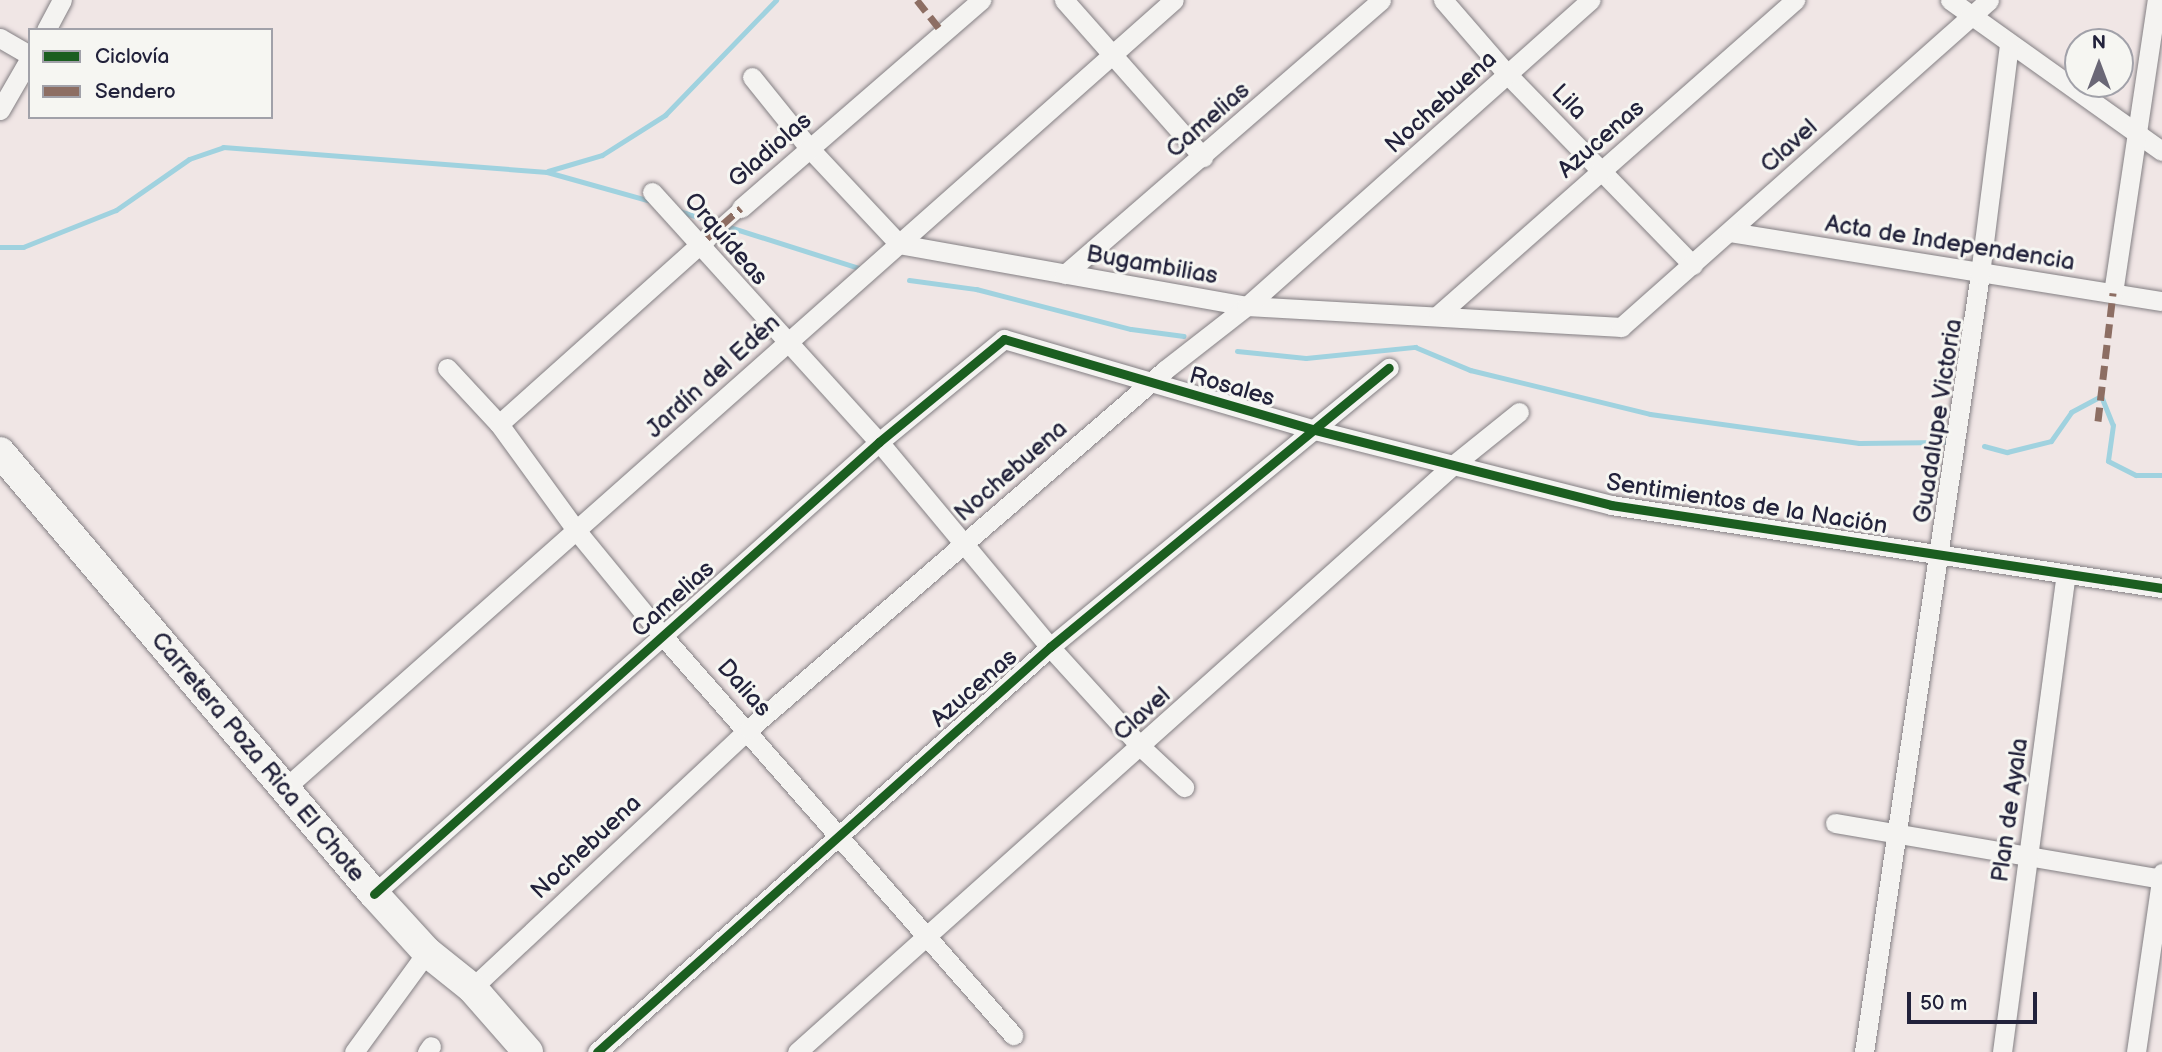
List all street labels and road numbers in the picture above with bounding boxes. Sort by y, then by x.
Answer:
street label: Nochebuena [1379,44,1503,160]
street label: Camelias [1160,76,1256,164]
street label: Lila [1545,78,1593,126]
street label: Azucenas [1552,94,1650,184]
street label: Gladiolas [723,106,817,194]
street label: Clavel [1755,113,1823,179]
street label: Orquídeas [678,187,774,291]
street label: Acta de Independencia [1823,209,2077,277]
street label: Bugambilias [1084,239,1220,291]
street label: Jardín del Edén [640,308,786,444]
street label: Guadalupe Victoria [1908,317,1968,525]
street label: Rosales [1186,361,1278,413]
street label: Nochebuena [949,414,1073,528]
street label: Sentimientos de la Nación [1604,468,1890,540]
street label: Camelias [626,554,720,644]
street label: Carretera Poza Rica El Chote [145,626,371,888]
street label: Azucenas [925,643,1023,733]
street label: Dalias [711,653,777,723]
street label: Clavel [1108,681,1176,747]
street label: Plan de Ayala [1986,736,2034,884]
street label: Nochebuena [525,789,647,905]

